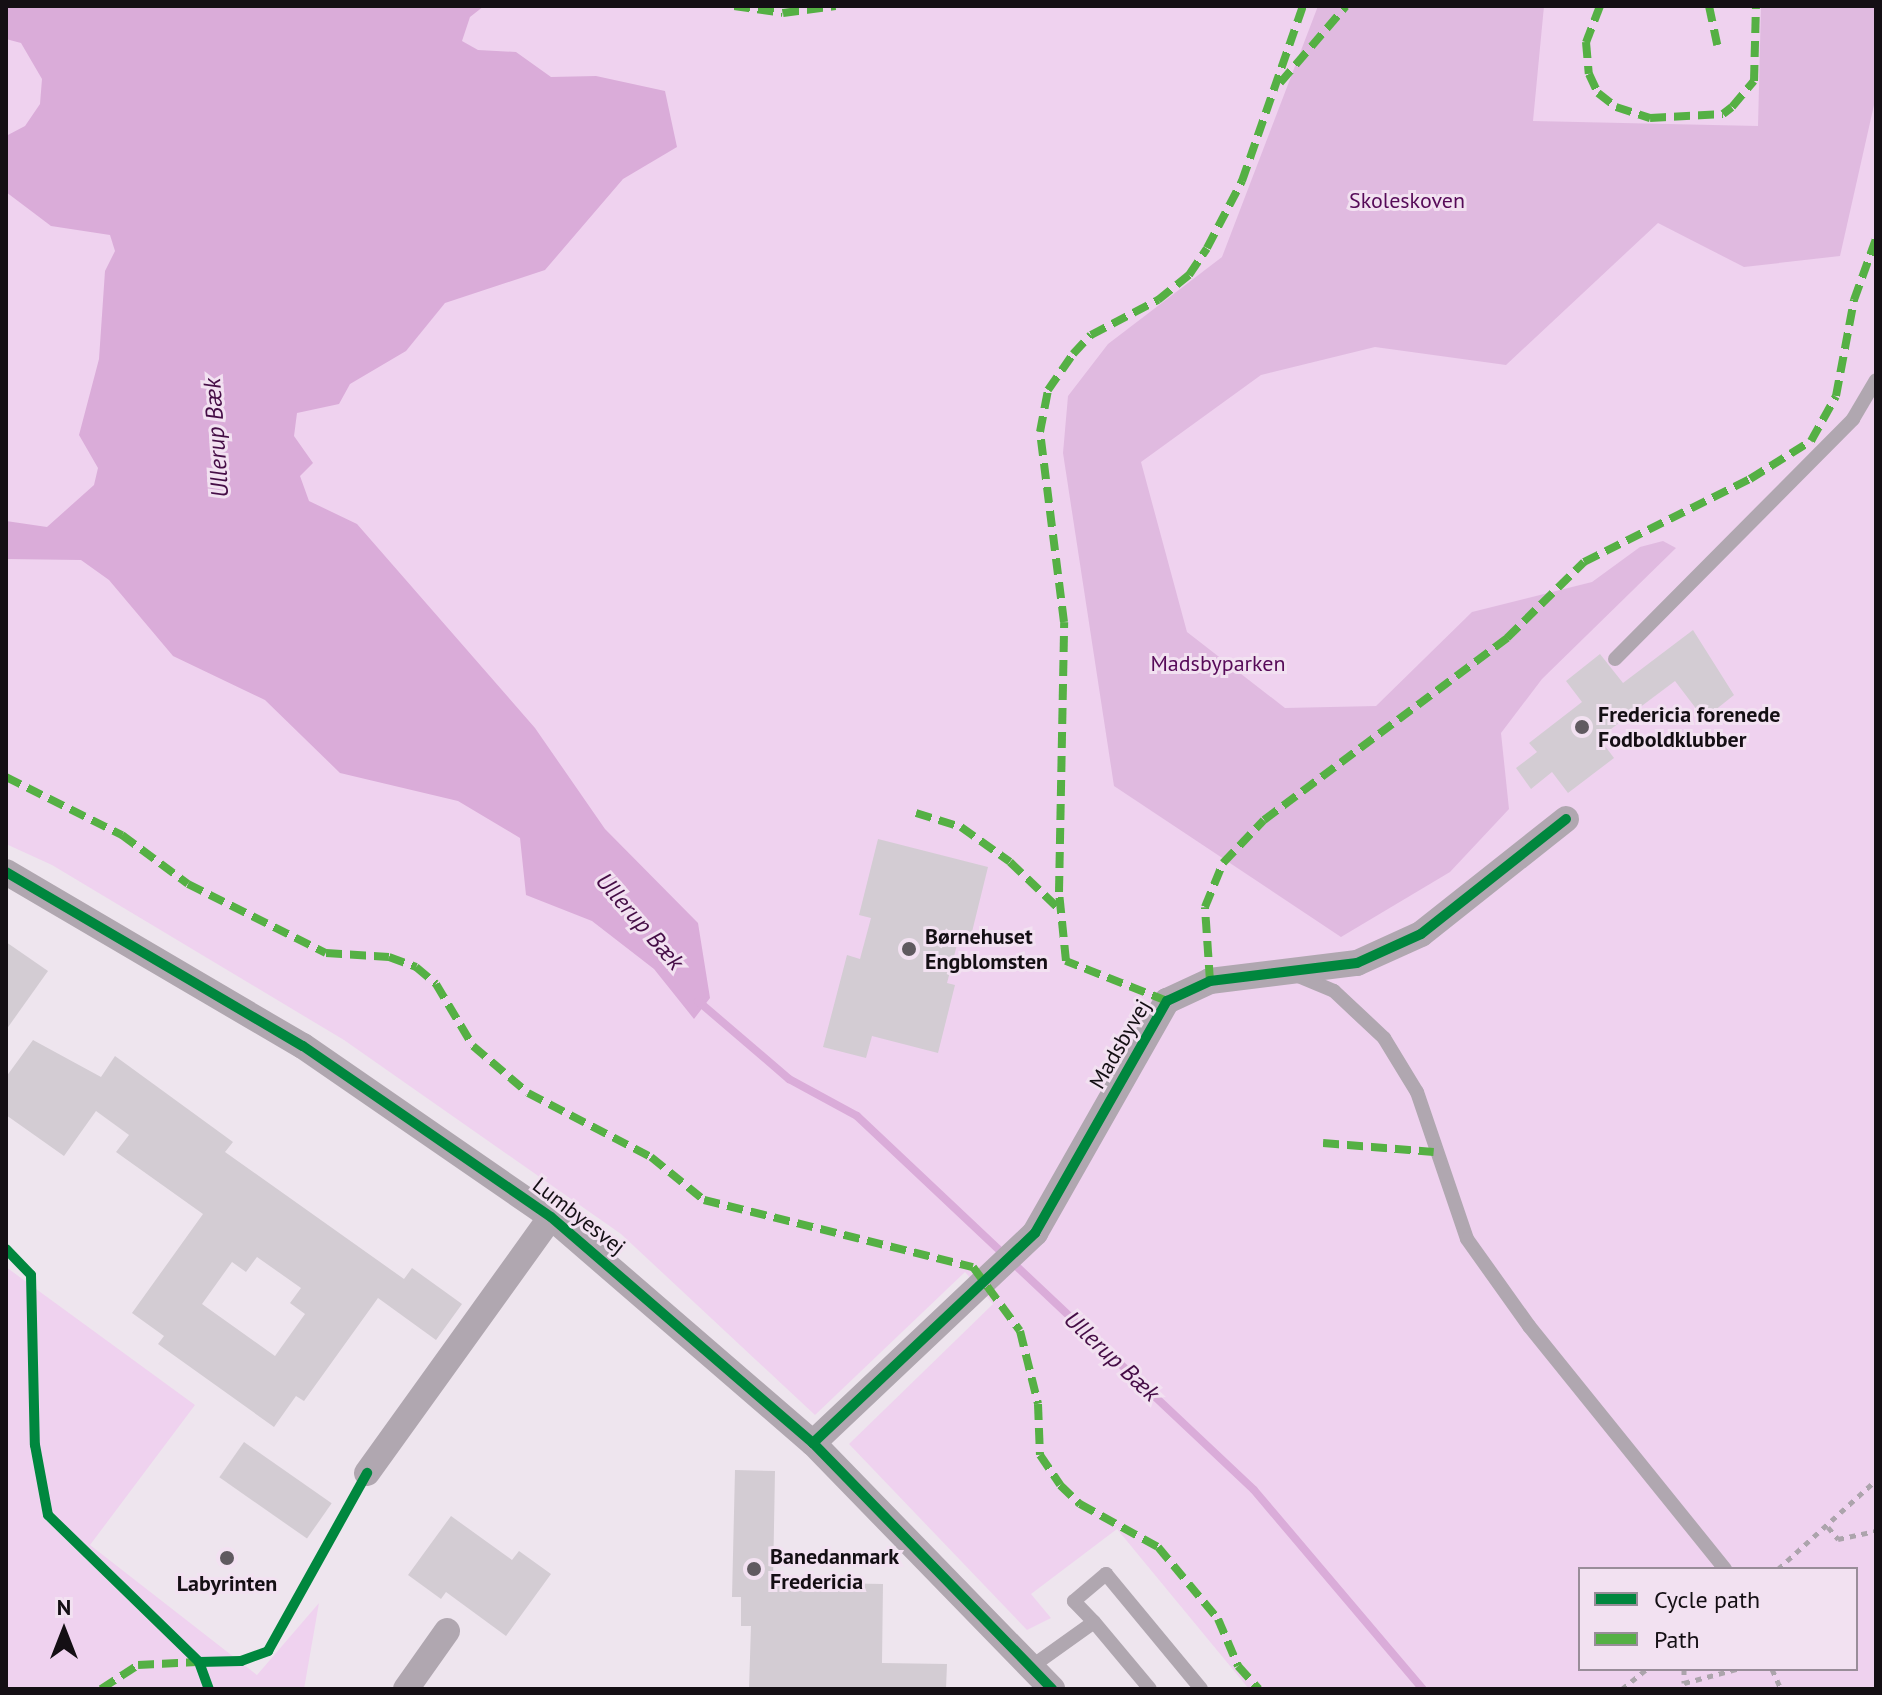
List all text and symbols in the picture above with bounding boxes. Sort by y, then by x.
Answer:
park label: Skoleskoven [1349,188,1465,214]
water label: Ullerup Bæk [197,377,235,499]
park label: Madsbyparken [1150,651,1286,677]
place label: Fredericia forenede Fodboldklubber [1598,701,1781,752]
marker: Fredericia forenede Fodboldklubber [1573,718,1591,736]
water label: Ullerup Bæk [590,866,690,976]
place label: Børnehuset Engblomsten [925,923,1048,974]
marker: Børnehuset Engblomsten [900,940,918,958]
street label: Madsbyvej [1084,995,1156,1093]
street label: Lumbyesvej [527,1172,631,1260]
water label: Ullerup Bæk [1058,1305,1166,1407]
place label: Banedanmark Fredericia [770,1543,899,1594]
marker: Labyrinten [218,1549,236,1567]
marker: Banedanmark Fredericia [745,1560,763,1578]
legend [1578,1567,1858,1671]
place label: Labyrinten [177,1571,277,1597]
text: Cycle path [1654,1584,1760,1615]
north arrow [24,1591,104,1671]
text: N [57,1593,71,1621]
text: Path [1654,1624,1700,1655]

